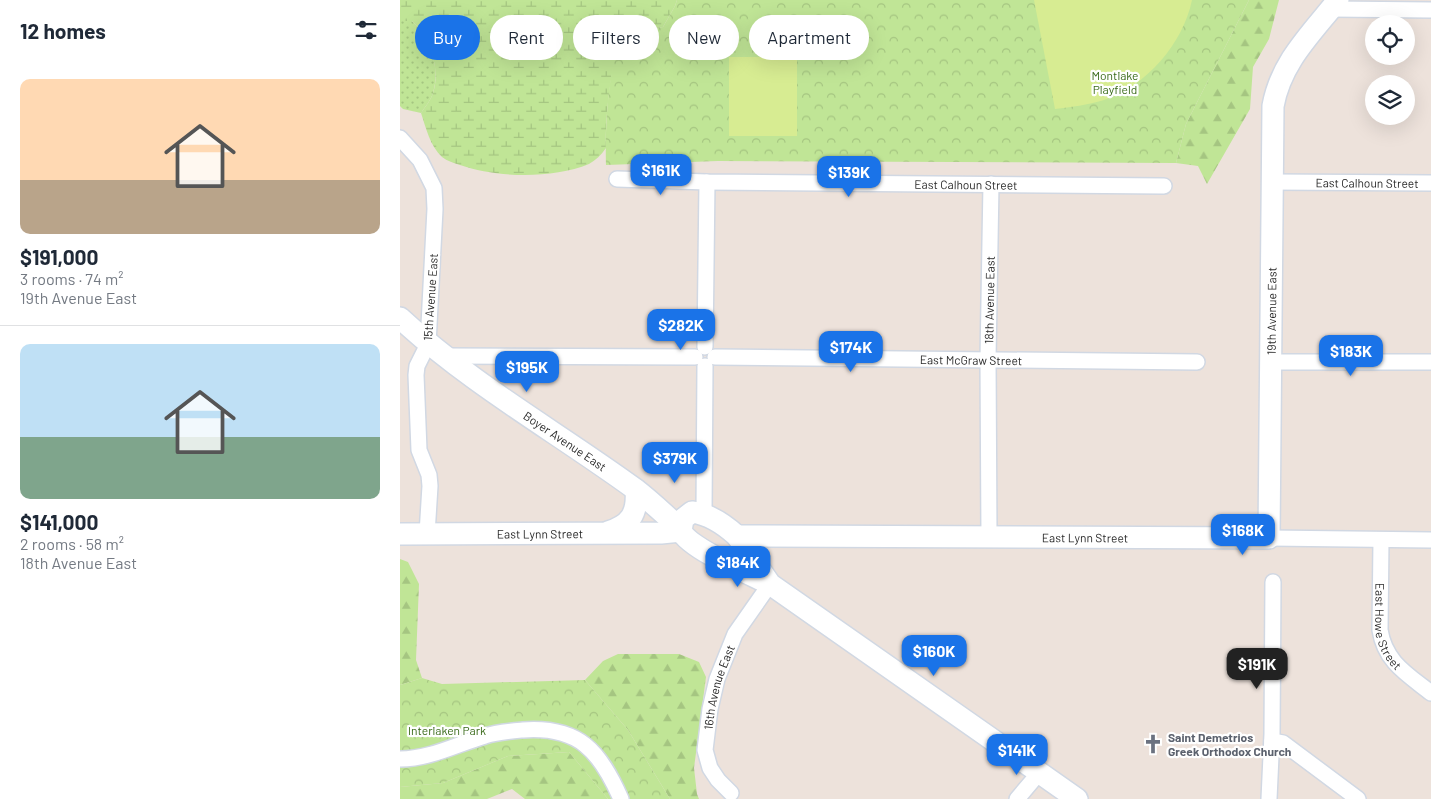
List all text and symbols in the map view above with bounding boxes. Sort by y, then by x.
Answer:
chip: Buy [415,15,480,60]
chip: Rent [490,15,563,60]
chip: Filters [573,15,659,60]
chip: New [669,15,739,60]
chip: Apartment [749,15,869,60]
map controls [1365,15,1415,125]
button: locate [1365,15,1415,65]
icon: filters [352,16,380,44]
text: 12 homes [20,18,106,43]
park label: Montlake Playfield [1091,68,1139,96]
button: layers [1365,75,1415,125]
icon: home [155,111,245,201]
pin: $161K [626,154,696,196]
pin: $139K [814,156,884,198]
text: $161K [642,160,680,179]
text: $139K [828,162,870,181]
street label: East Calhoun Street [1315,175,1419,190]
street label: East Calhoun Street [914,177,1018,192]
text: $191,000 [20,244,99,269]
street label: 15th Avenue East [420,253,440,341]
street label: 18th Avenue East [981,256,997,344]
street label: 19th Avenue East [1264,267,1279,355]
text: 3 rooms · 74 m² [20,269,123,288]
text: 19th Avenue East [20,288,137,307]
pin: $282K [646,308,716,351]
text: $282K [658,315,704,334]
pin: $174K [816,330,886,373]
pin: $183K [1316,334,1386,377]
text: $174K [830,337,872,356]
text: $183K [1330,341,1372,360]
pin: $195K [492,350,562,393]
street label: East McGraw Street [920,352,1022,367]
text: $195K [506,357,548,376]
icon: home [155,377,245,467]
street label: Boyer Avenue East [521,408,609,474]
pin: $379K [640,442,710,484]
text: $379K [653,448,697,467]
text: $141,000 [20,509,99,534]
pin: $168K [1208,514,1278,556]
text: $168K [1222,520,1264,539]
street label: East Lynn Street [497,526,583,541]
street label: East Lynn Street [1042,530,1128,544]
text: 2 rooms · 58 m² [20,534,124,553]
pin: $184K [703,546,773,588]
text: $184K [716,552,760,571]
text: 18th Avenue East [20,553,137,572]
street label: East Howe Street [1373,583,1405,672]
pin: $160K [899,634,969,677]
text: $160K [913,641,955,660]
street label: 16th Avenue East [701,643,737,730]
pin: $191K [1222,648,1292,690]
text: $191K [1238,654,1276,673]
park label: Interlaken Park [408,723,486,737]
place label: Saint Demetrios Greek Orthodox Church [1168,730,1291,758]
church icon: Saint Demetrios Greek Orthodox Church [1142,733,1164,755]
pin: $141K [982,734,1052,776]
text: $141K [998,740,1036,759]

